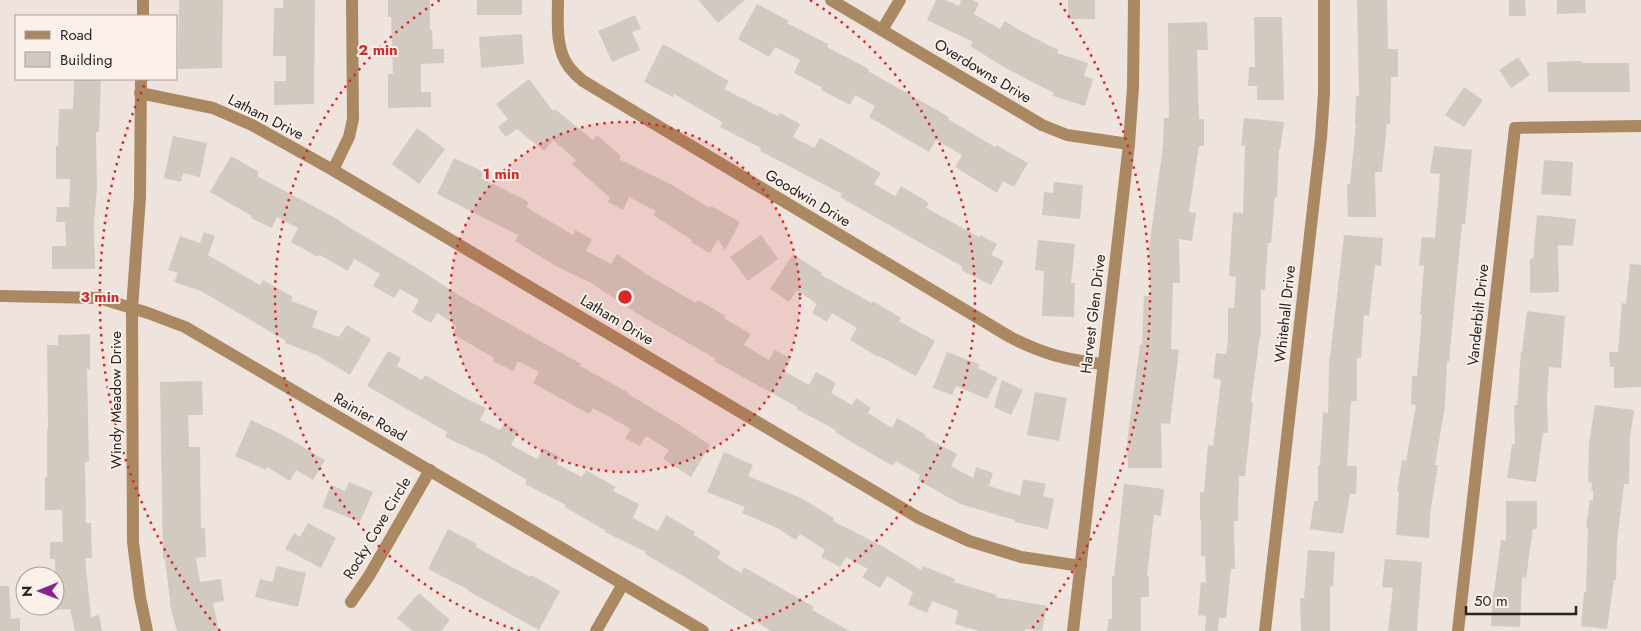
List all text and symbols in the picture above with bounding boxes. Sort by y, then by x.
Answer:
legend [15,15,178,80]
text: Road [60,24,92,46]
street label: Overdowns Drive [930,33,1036,109]
text: 2 min [358,39,398,61]
text: Building [60,49,112,71]
street label: Latham Drive [224,89,308,146]
text: 1 min [482,163,520,185]
street label: Goodwin Drive [761,164,855,232]
street label: Harvest Glen Drive [1075,253,1111,375]
street label: Vanderbilt Drive [1462,263,1494,367]
street label: Whitehall Drive [1269,264,1301,364]
text: 3 min [81,286,119,308]
centre of rings [616,288,634,306]
street label: Latham Drive [576,289,658,351]
street label: Windy Meadow Drive [105,331,127,469]
street label: Rainier Road [329,387,411,447]
street label: Rocky Cove Circle [338,472,416,583]
north arrow [15,566,65,616]
scale bar [1466,584,1576,616]
text: N [17,585,37,597]
text: 50 m [1474,590,1508,612]

